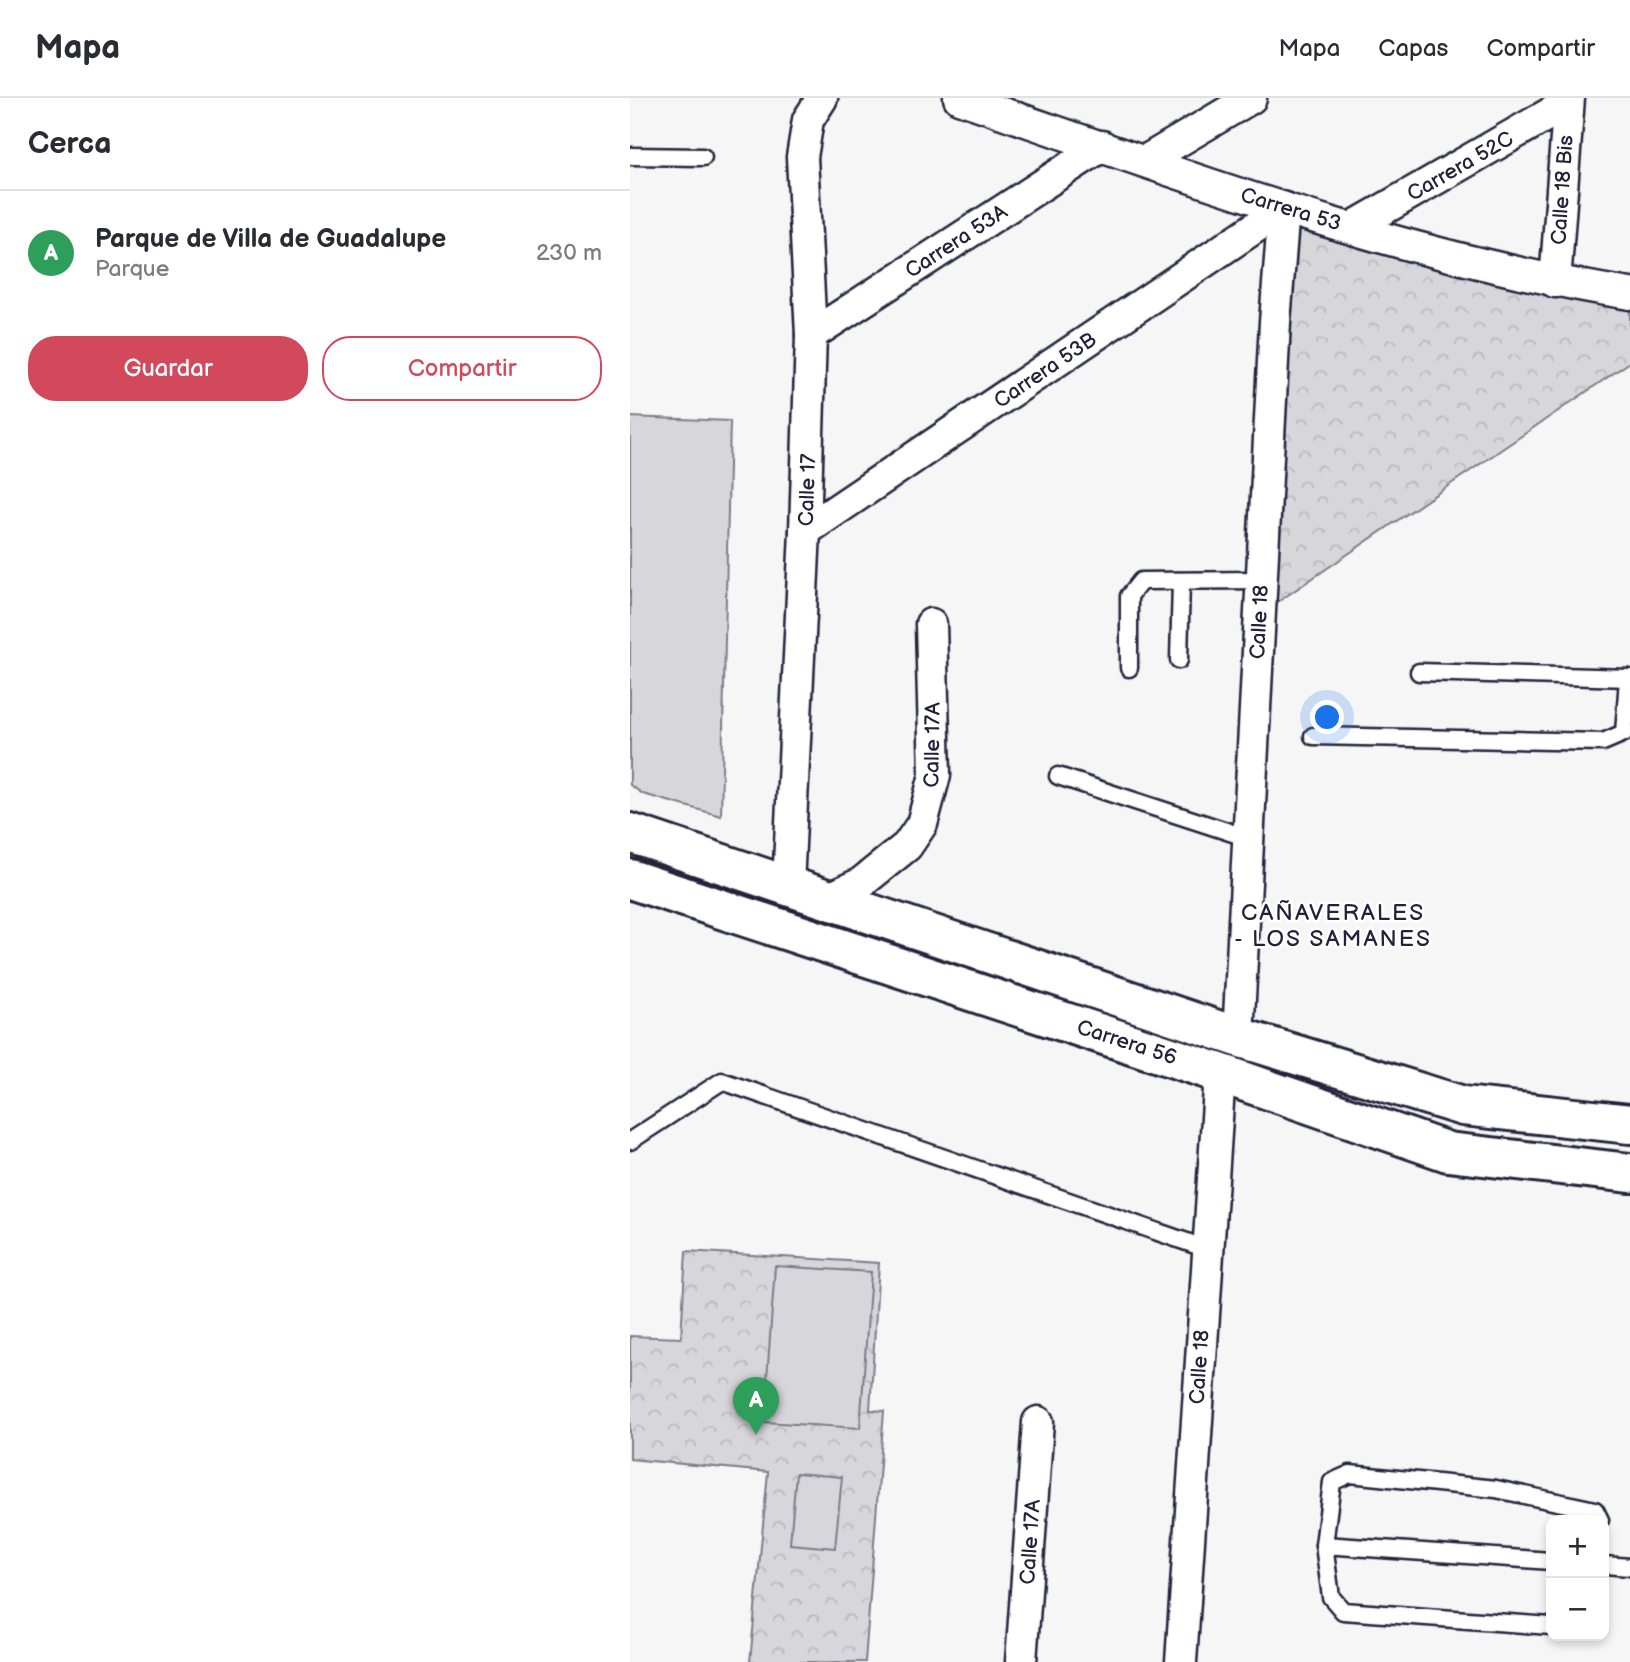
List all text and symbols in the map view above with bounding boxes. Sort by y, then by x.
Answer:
text: Mapa [35,28,120,68]
text: Mapa [1279,34,1340,63]
text: Capas [1378,34,1448,63]
text: Compartir [1486,34,1595,63]
text: Cerca [28,126,111,162]
street label: Carrera 52C [1403,126,1518,207]
street label: Calle 18 Bis [1546,134,1579,246]
street label: Carrera 53 [1238,182,1344,237]
street label: Carrera 53A [901,199,1012,284]
text: Parque de Villa de Guadalupe [95,224,446,255]
text: A [44,239,58,267]
text: 230 m [536,239,602,267]
text: Parque [95,255,169,283]
street label: Carrera 53B [989,327,1101,414]
button: Guardar [28,336,308,401]
button: Compartir [322,336,602,401]
street label: Calle 17 [794,453,821,527]
street label: Calle 18 [1245,584,1274,660]
your location [1310,700,1344,734]
street label: Calle 17A [919,702,946,788]
district label: CAÑAVERALES - LOS SAMANES [1234,899,1432,953]
street label: Carrera 56 [1074,1015,1180,1070]
street label: Calle 18 [1184,1329,1215,1405]
pin: A [733,1377,779,1435]
street label: Calle 17A [1015,1498,1046,1586]
map controls [1546,1515,1609,1641]
button: + [1546,1515,1609,1578]
button: − [1546,1578,1609,1641]

